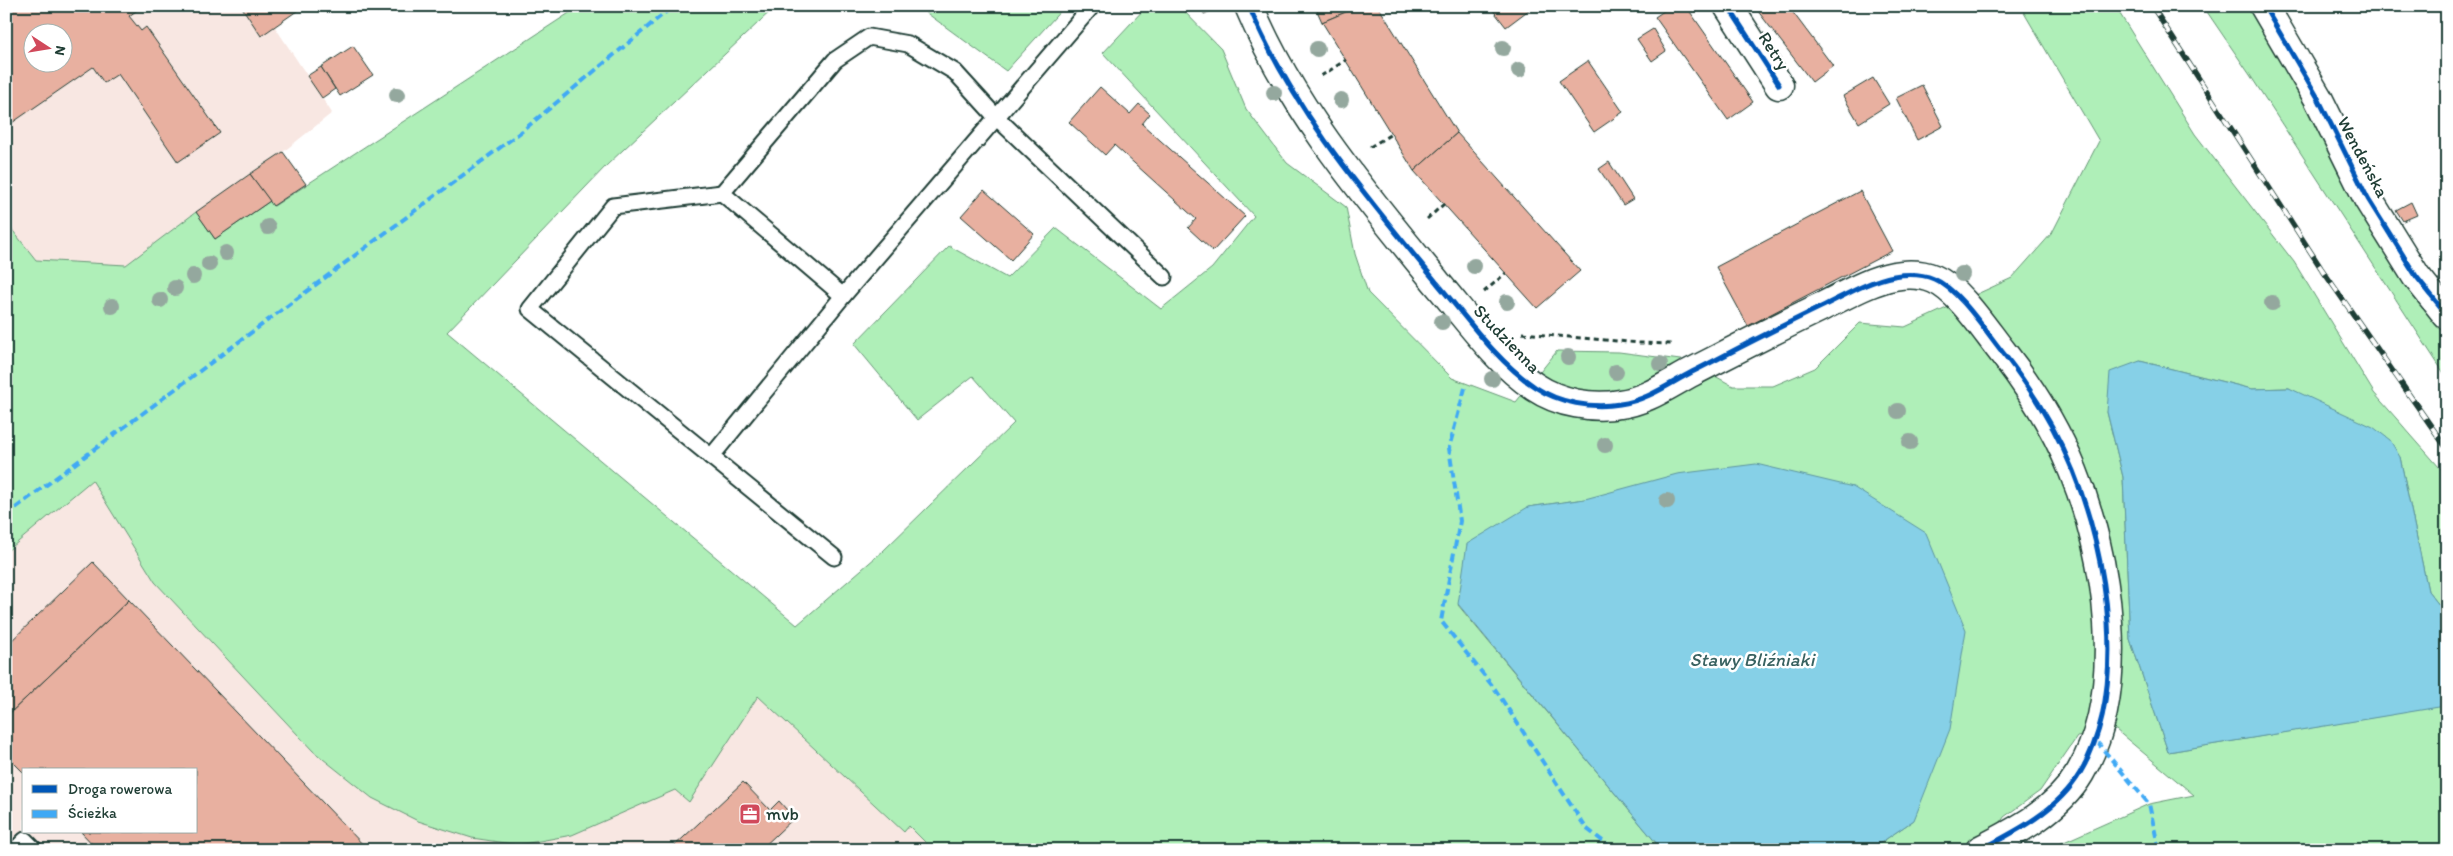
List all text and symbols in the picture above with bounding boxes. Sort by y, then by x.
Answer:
north arrow [22,22,72,72]
street label: Retry [1753,28,1795,75]
text: N [51,44,70,57]
street label: Wendeńska [2332,113,2394,202]
street label: Studzienna [1469,300,1546,378]
water label: Stawy Bliźniaki [1690,648,1816,671]
legend [22,768,198,834]
text: Droga rowerowa [68,780,172,798]
office icon: mvb [738,802,762,826]
place label: mvb [766,803,799,825]
text: Ścieżka [68,804,117,822]

